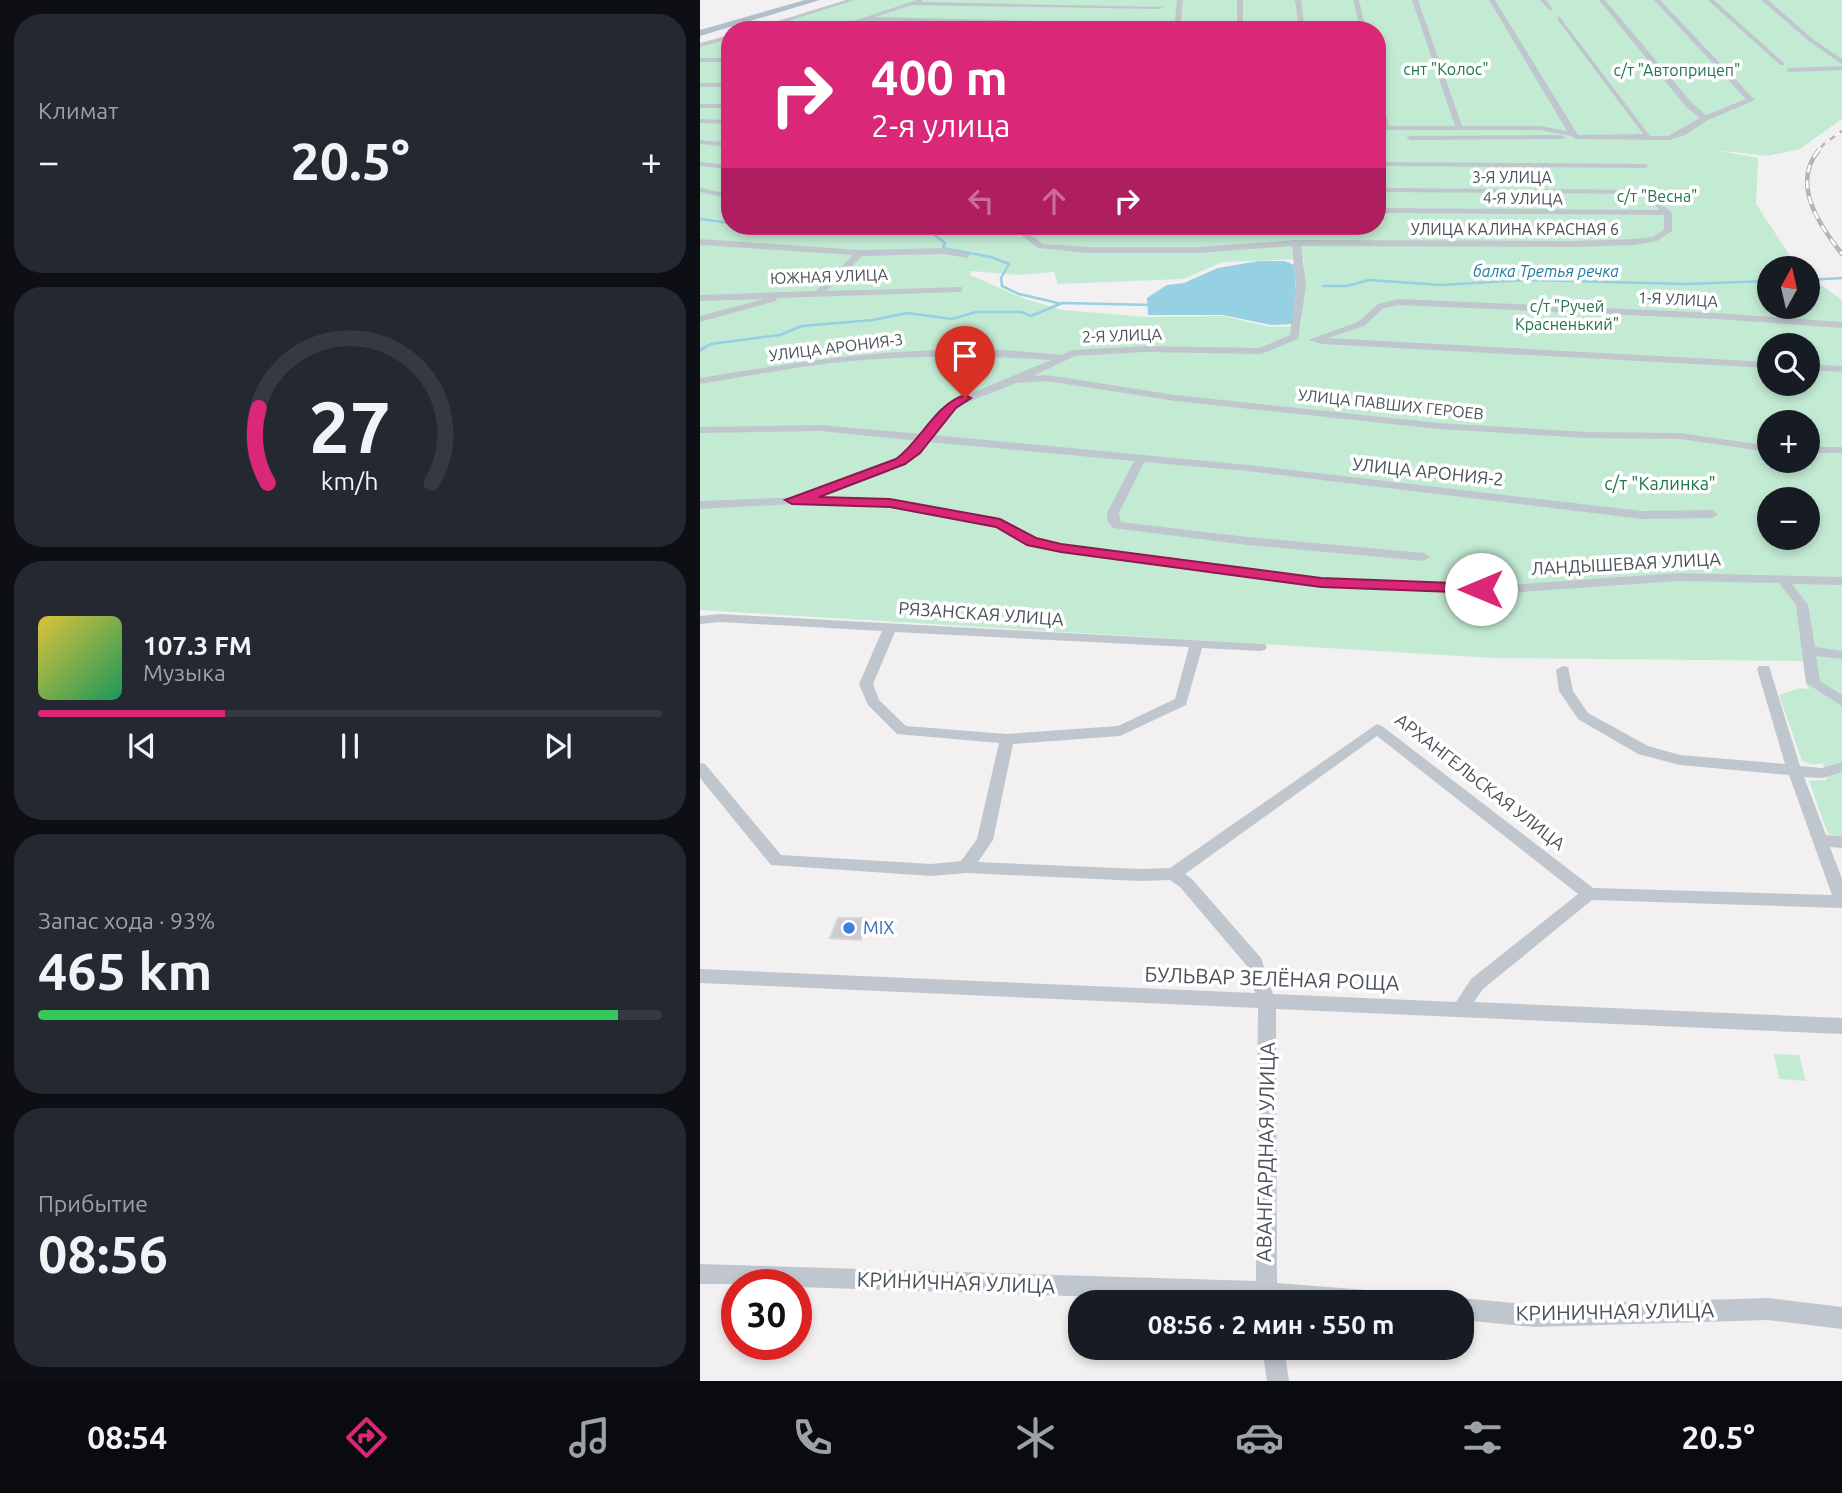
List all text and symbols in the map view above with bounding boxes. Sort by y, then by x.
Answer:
icon: right [756,49,847,140]
text: 400 m [871,49,1008,104]
park label: снт "Колос" [1403,60,1489,78]
park label: с/т "Автоприцеп" [1614,61,1740,79]
text: Климат [38,98,118,123]
text: 2-я улица [871,107,1010,143]
text: 20.5° [290,132,410,190]
text: − [38,140,59,182]
text: + [641,140,662,182]
street label: 3-Я УЛИЦА [1472,168,1553,186]
icon: left [962,182,1000,220]
icon: ahead [1035,182,1073,220]
icon: right [1108,182,1146,220]
park label: с/т "Весна" [1617,187,1697,205]
street label: 4-Я УЛИЦА [1483,188,1564,208]
street label: УЛИЦА КАЛИНА КРАСНАЯ 6 [1411,220,1619,238]
north arrow [1757,256,1820,318]
map controls [1757,256,1820,550]
water label: балка Третья речка [1473,262,1619,280]
street label: ЮЖНАЯ УЛИЦА [770,265,889,287]
street label: 1-Я УЛИЦА [1638,288,1719,310]
park label: с/т "Ручей Красненький" [1515,297,1619,333]
street label: 2-Я УЛИЦА [1082,325,1163,345]
pin [935,326,995,398]
street label: УЛИЦА АРОНИЯ-3 [768,330,904,364]
button: search [1757,333,1820,396]
icon: arrive [946,337,984,375]
street label: УЛИЦА ПАВШИХ ГЕРОЕВ [1297,385,1485,423]
text: 27 [309,386,391,468]
button: + [1757,410,1820,473]
street label: УЛИЦА АРОНИЯ-2 [1352,453,1505,489]
text: km/h [321,467,379,495]
park label: с/т "Калинка" [1604,473,1716,493]
button: − [1757,487,1820,550]
street label: ЛАНДЫШЕВАЯ УЛИЦА [1531,548,1722,578]
position arrow [1444,552,1518,626]
street label: РЯЗАНСКАЯ УЛИЦА [898,597,1065,629]
text: 107.3 FM [143,631,252,660]
text: Музыка [143,660,226,685]
street label: АРХАНГЕЛЬСКАЯ УЛИЦА [1392,709,1570,854]
icon: previous [123,727,161,765]
icon: pause [331,727,369,765]
icon: next [539,727,577,765]
text: Запас хода · 93% [38,908,215,933]
place label: MIX [863,917,894,937]
marker: MIX [841,920,857,936]
text: 465 km [38,942,212,1000]
street label: БУЛЬВАР ЗЕЛЁНАЯ РОЩА [1144,962,1400,994]
street label: АВАНГАРДНАЯ УЛИЦА [1251,1041,1279,1262]
text: Прибытие [38,1191,148,1216]
text: 08:56 [38,1225,168,1283]
street label: КРИНИЧНАЯ УЛИЦА [856,1267,1056,1297]
speed limit sign: 30 [721,1269,812,1360]
street label: КРИНИЧНАЯ УЛИЦА [1515,1297,1715,1325]
text: 08:56 · 2 мин · 550 m [1148,1310,1394,1339]
icon: directions [342,1413,391,1462]
icon: music [565,1413,614,1462]
icon: phone [788,1413,837,1462]
icon: climate [1011,1413,1060,1462]
icon: car [1235,1413,1284,1462]
icon: filters [1458,1413,1507,1462]
text: 08:54 [87,1419,167,1455]
text: 20.5° [1681,1419,1755,1455]

